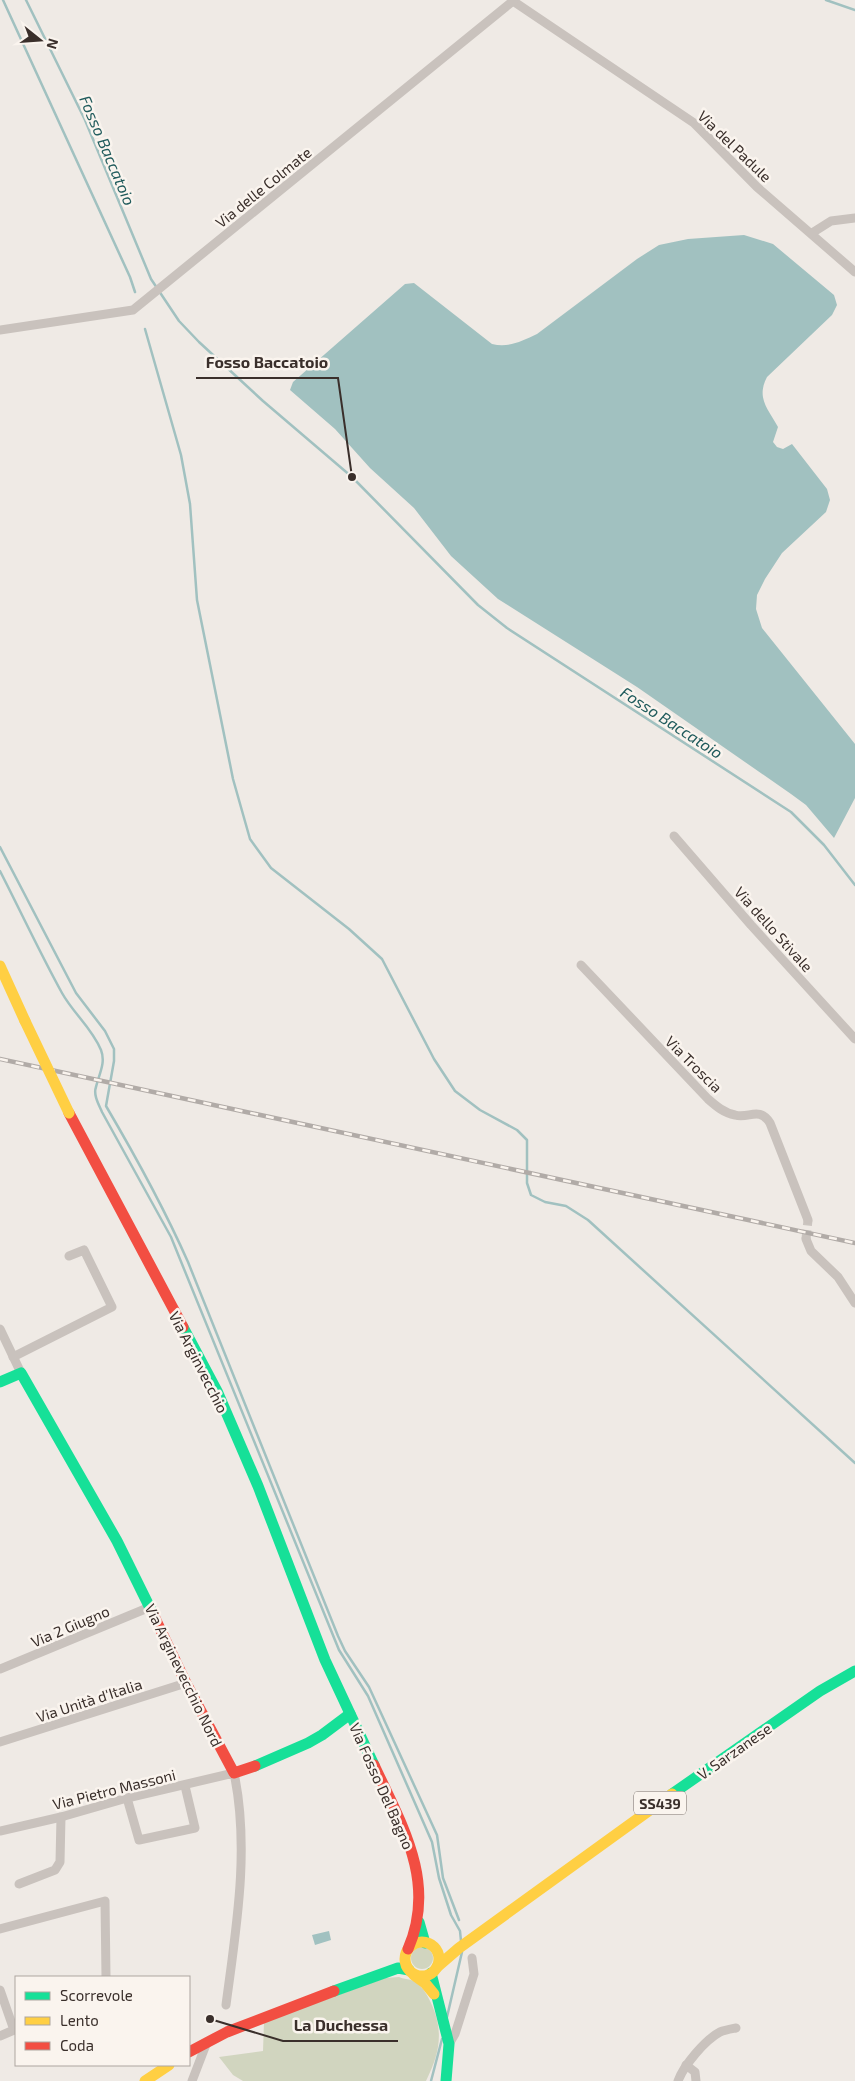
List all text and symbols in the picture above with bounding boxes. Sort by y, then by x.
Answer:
north arrow [15,15,65,65]
text: N [43,37,63,51]
water label: Fosso Baccatoio [76,92,140,208]
street label: Via del Padule [695,106,775,186]
street label: Via delle Colmate [211,143,315,231]
callout: Fosso Baccatoio [196,347,338,378]
text: Fosso Baccatoio [206,352,328,371]
water label: Fosso Baccatoio [617,682,727,762]
street label: Via dello Stivale [731,883,817,975]
street label: Via Troscia [662,1032,726,1096]
street label: Via Arginvecchio [166,1308,232,1416]
street label: Via 2 Giugno [28,1601,112,1651]
street label: Via Arginevecchio Nord [142,1601,226,1749]
street label: Via Unità d'Italia [34,1674,144,1726]
street label: V. Sarzanese [694,1719,774,1783]
street label: Via Fosso Del Bagno [346,1720,418,1852]
street label: Via Pietro Massoni [51,1765,177,1813]
road number: SS439 [634,1792,686,1815]
legend [15,1976,190,2066]
text: Scorrevole [60,1986,133,2004]
callout: La Duchessa [283,2010,398,2041]
text: Lento [60,2011,99,2029]
text: La Duchessa [294,2015,388,2034]
text: Coda [60,2036,94,2054]

